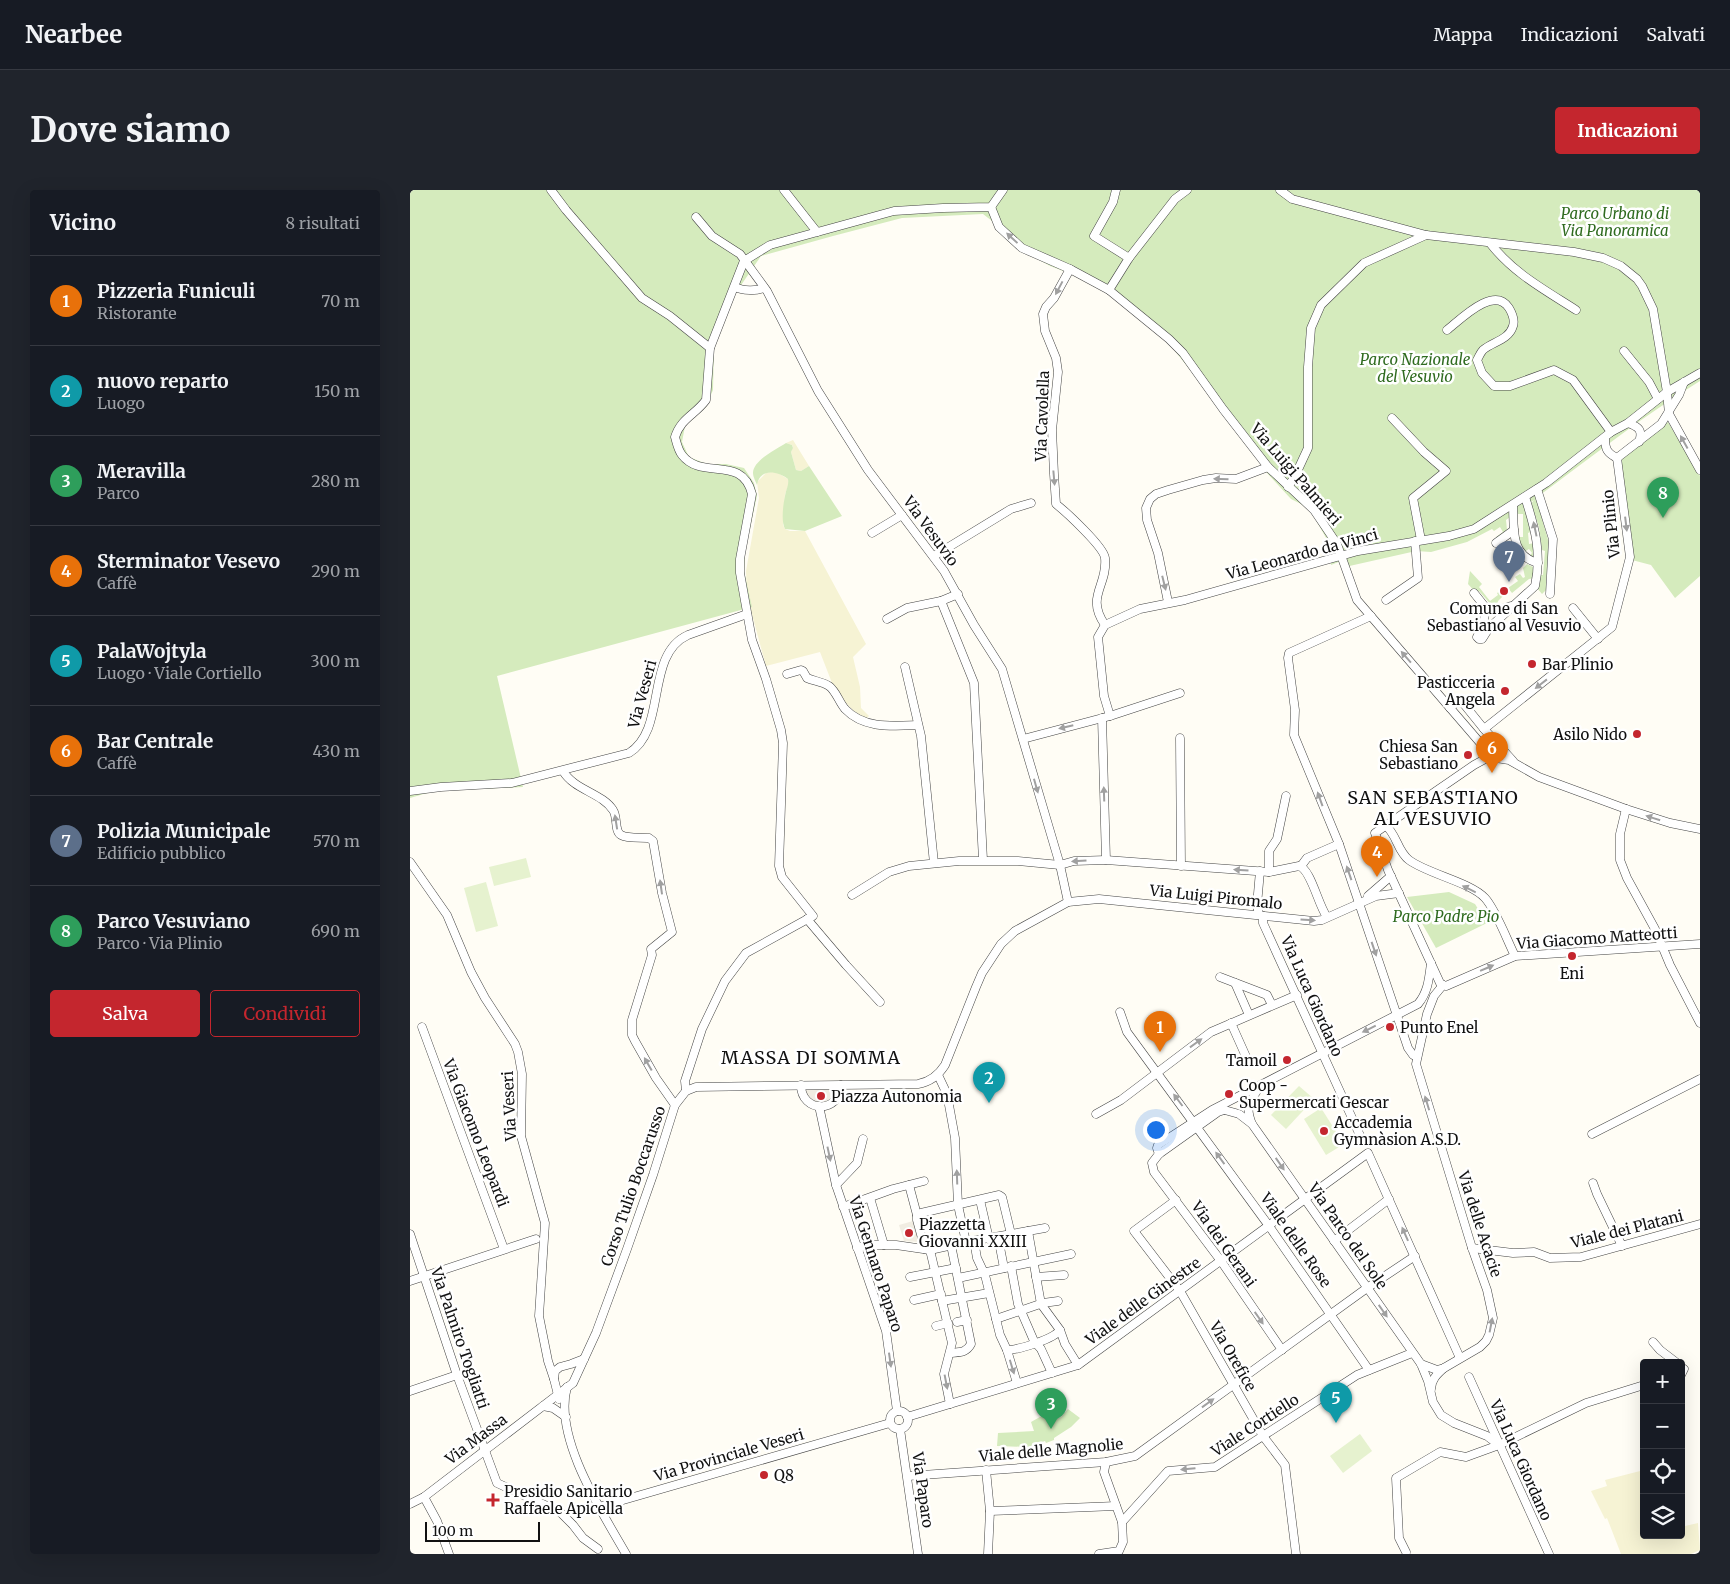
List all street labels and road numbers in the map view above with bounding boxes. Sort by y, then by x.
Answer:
street label: Via Cavolella [1031,370,1053,463]
street label: Via Luigi Palmieri [1246,419,1345,529]
street label: Via Plinio [1598,489,1624,560]
street label: Via Vesuvio [899,491,963,570]
street label: Via Leonardo da Vinci [1223,525,1380,584]
street label: Via Veseri [623,657,660,731]
street label: Via Luigi Piromalo [1148,880,1283,913]
street label: Via Giacomo Matteotti [1515,923,1678,953]
street label: Via Luca Giordano [1276,932,1347,1060]
street label: Via Giacomo Leopardi [439,1055,513,1210]
street label: Via Veseri [498,1070,520,1143]
street label: Corso Tulio Boccarusso [597,1103,669,1269]
street label: Via delle Acacie [1454,1168,1506,1280]
street label: Via Parco del Sole [1304,1178,1392,1293]
street label: Viale delle Rose [1256,1188,1336,1291]
street label: Via Gennaro Paparo [845,1193,907,1335]
street label: Via dei Gerani [1187,1197,1261,1291]
street label: Viale dei Platani [1568,1206,1685,1252]
street label: Viale delle Ginestre [1081,1253,1204,1350]
street label: Via Palmiro Togliatti [426,1264,493,1412]
street label: Via Orefice [1205,1317,1261,1394]
street label: Viale Cortiello [1207,1390,1303,1461]
street label: Via Luca Giordano [1485,1396,1556,1524]
street label: Via Massa [441,1410,511,1469]
street label: Via Provinciale Veseri [651,1424,806,1486]
street label: Viale delle Magnolie [977,1434,1124,1466]
street label: Via Paparo [908,1450,938,1529]

